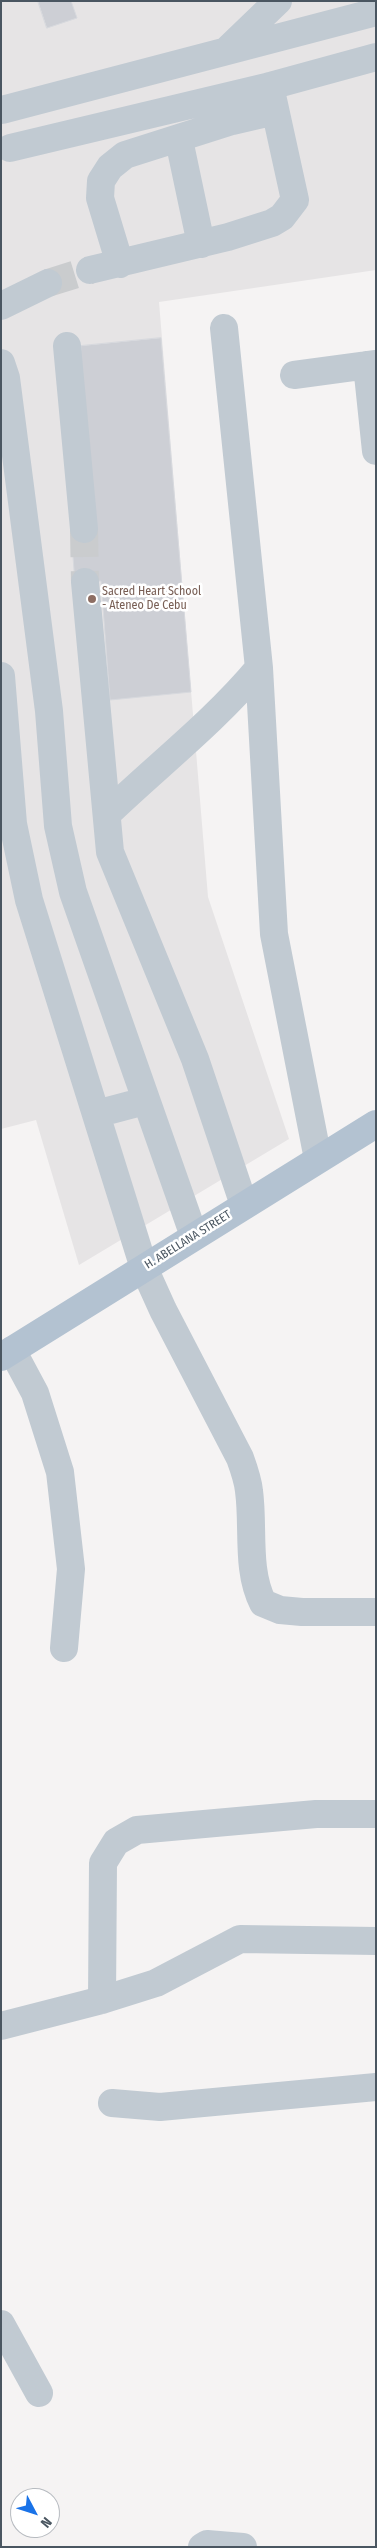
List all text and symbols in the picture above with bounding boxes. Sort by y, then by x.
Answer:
place label: Sacred Heart School - Ateneo De Cebu [102,585,201,613]
marker: Sacred Heart School - Ateneo De Cebu [86,593,98,605]
street label: H. ABELLANA STREET [142,1208,234,1272]
north arrow [10,2488,60,2538]
text: N [37,2514,55,2531]

